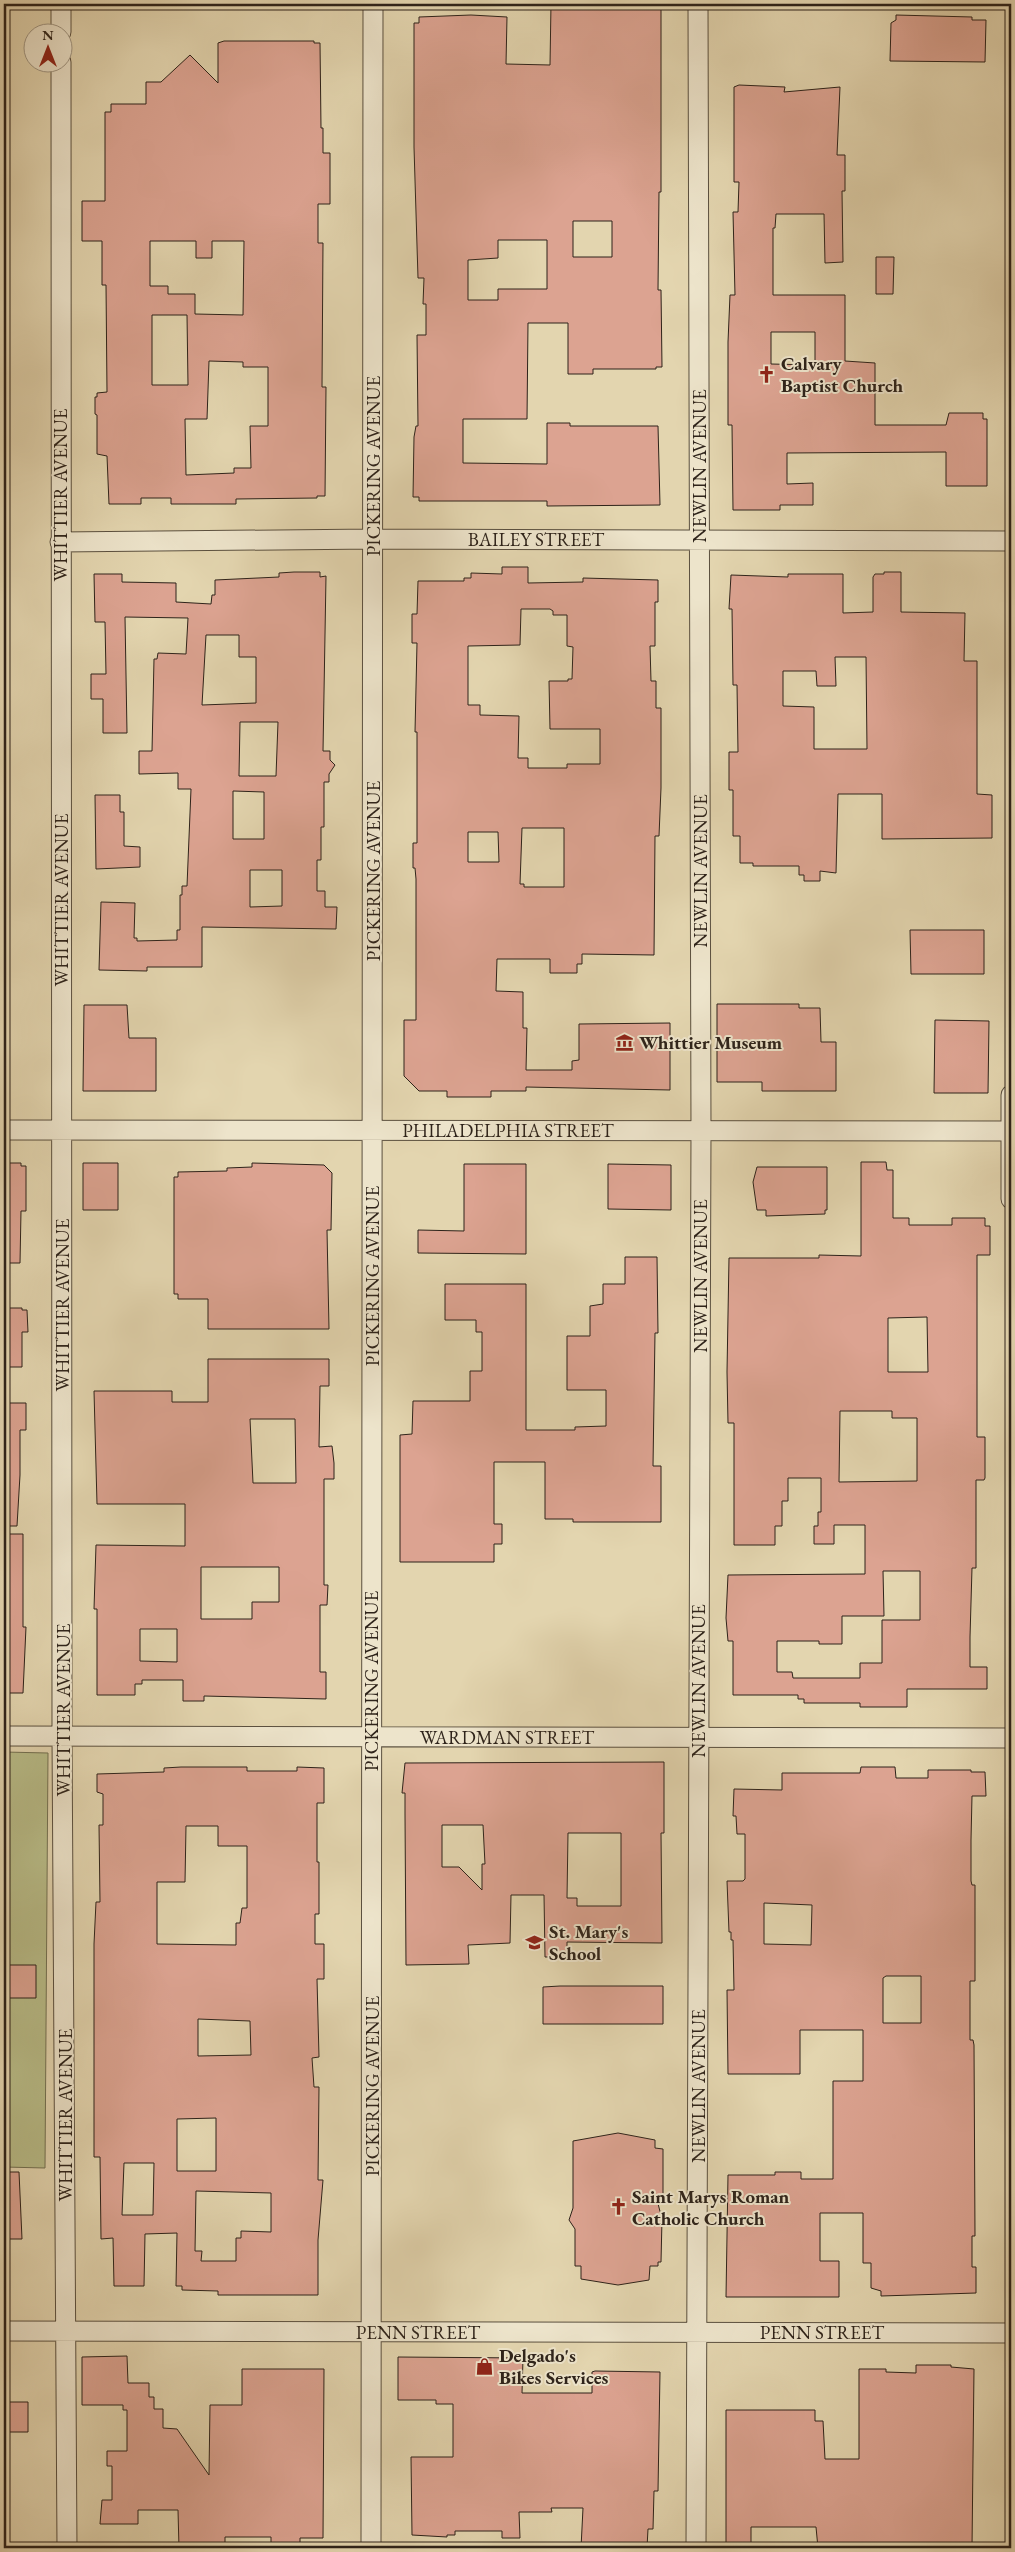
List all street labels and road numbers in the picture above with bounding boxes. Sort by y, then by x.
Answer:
street label: PICKERING AVENUE [361,375,386,556]
street label: NEWLIN AVENUE [687,389,712,543]
street label: WHITTIER AVENUE [48,408,73,582]
street label: BAILEY STREET [468,527,605,552]
street label: PICKERING AVENUE [361,780,386,961]
street label: NEWLIN AVENUE [688,794,713,948]
street label: WHITTIER AVENUE [49,813,74,987]
street label: PHILADELPHIA STREET [402,1118,614,1143]
street label: PICKERING AVENUE [360,1185,385,1366]
street label: NEWLIN AVENUE [688,1199,713,1353]
street label: WHITTIER AVENUE [50,1218,75,1392]
street label: PICKERING AVENUE [359,1590,384,1771]
street label: NEWLIN AVENUE [686,1604,711,1758]
street label: WHITTIER AVENUE [51,1623,76,1797]
street label: WARDMAN STREET [420,1725,594,1750]
street label: PICKERING AVENUE [360,1995,385,2176]
street label: NEWLIN AVENUE [686,2009,711,2163]
street label: WHITTIER AVENUE [53,2028,78,2202]
street label: PENN STREET [356,2320,480,2345]
street label: PENN STREET [760,2320,884,2345]

